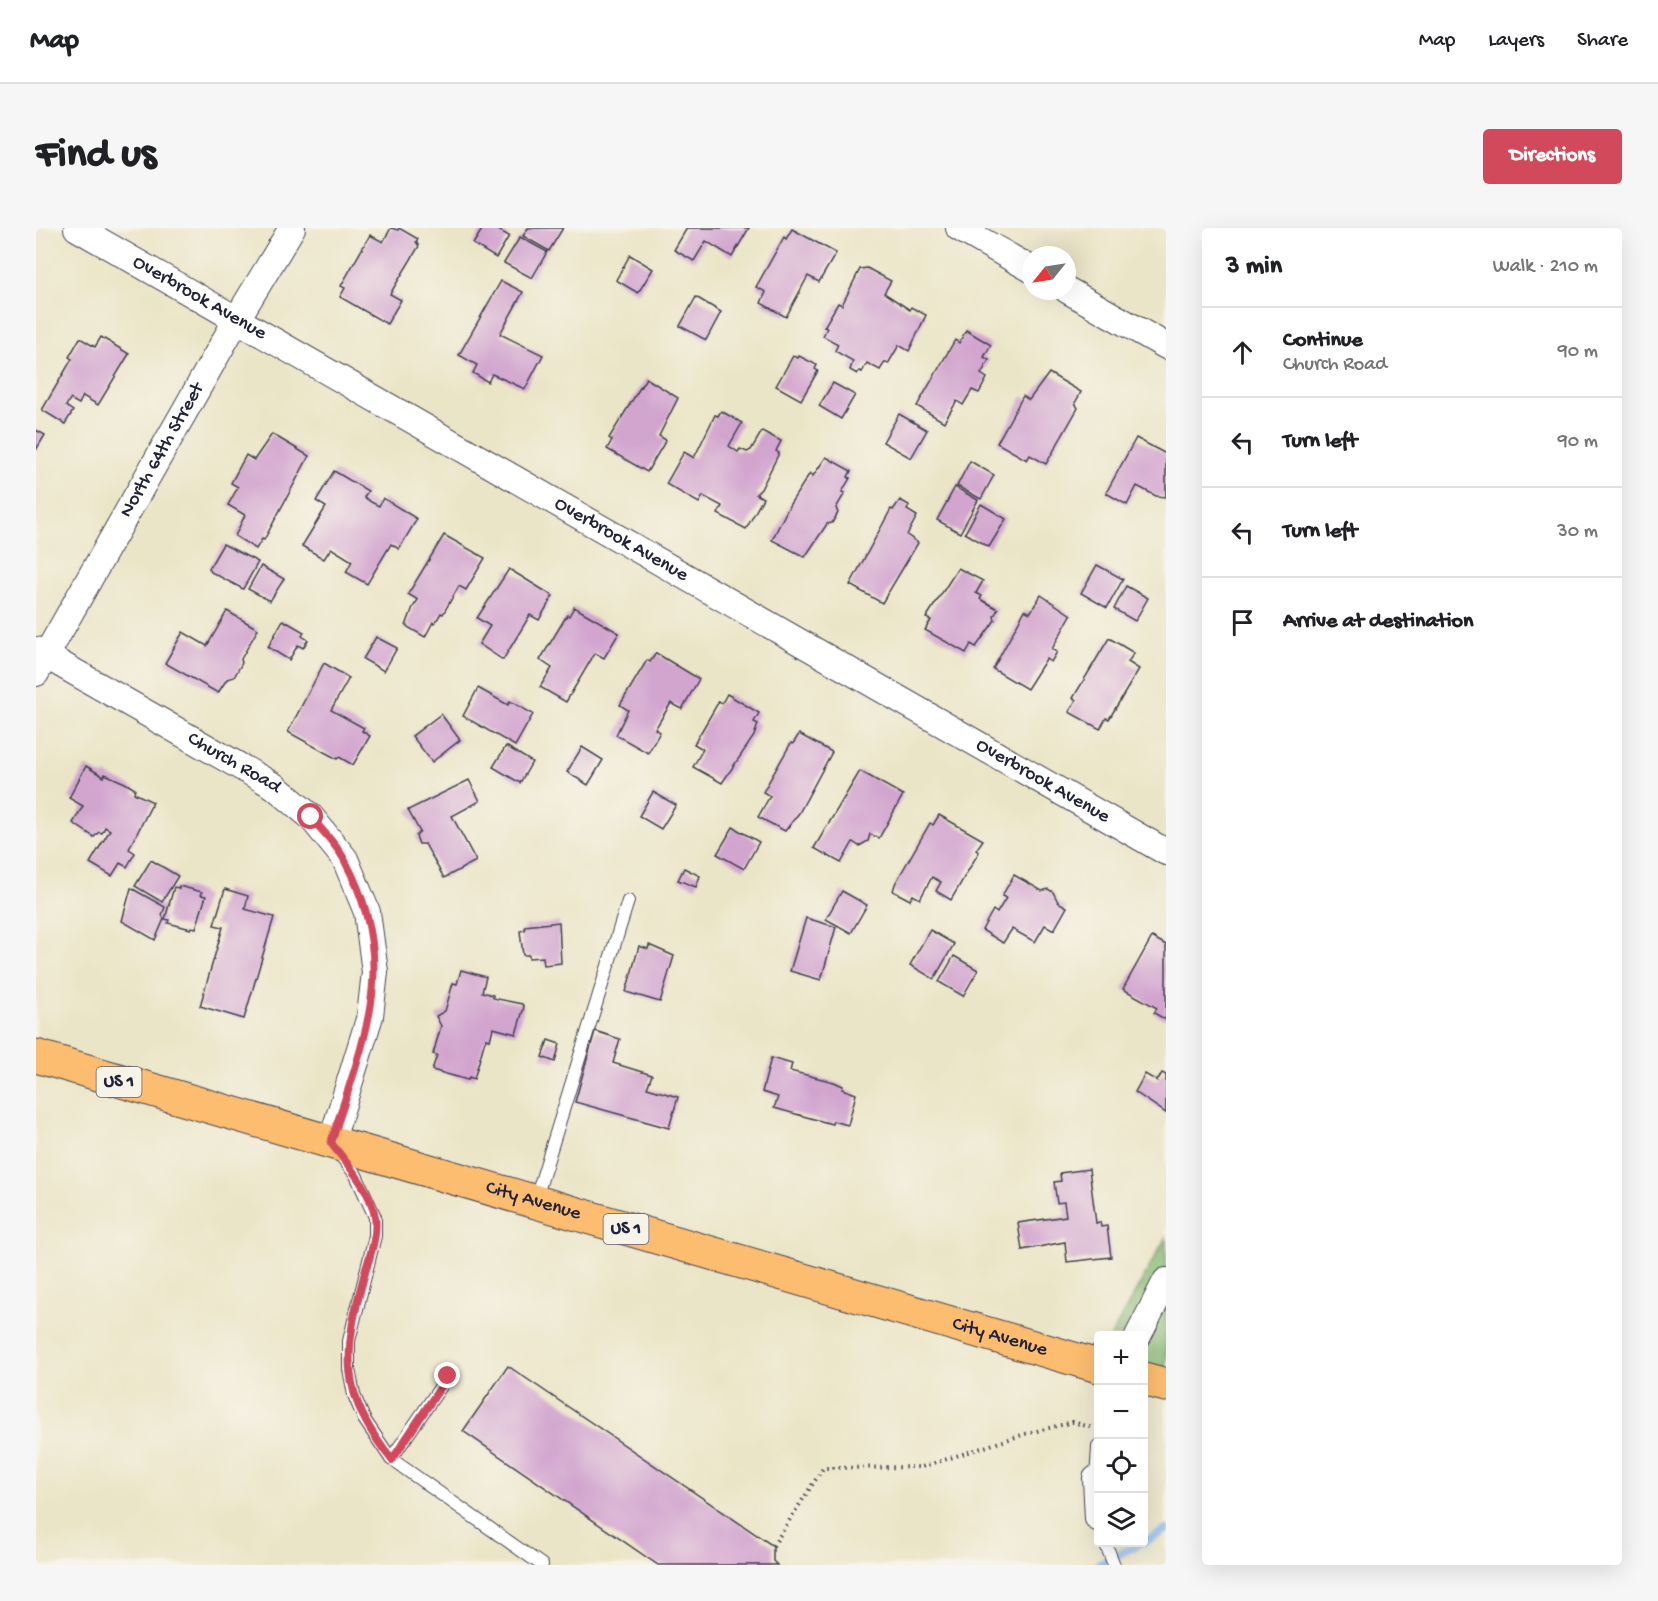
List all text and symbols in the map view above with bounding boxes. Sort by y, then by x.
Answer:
text: Map [30,25,79,58]
text: Map [1419,29,1455,54]
text: Layers [1488,29,1544,54]
text: Share [1577,29,1628,54]
button: Directions [1483,129,1622,184]
text: Find us [36,132,156,181]
north arrow [1022,246,1076,300]
street label: Overbrook Avenue [128,251,271,346]
text: 3 min [1226,252,1282,283]
text: Walk · 210 m [1493,256,1598,279]
text: Continue [1283,328,1363,354]
icon: ahead [1226,336,1259,369]
text: 90 m [1558,341,1598,364]
text: Church Road [1283,354,1387,377]
street label: North 64th Street [115,378,211,522]
icon: left [1226,426,1259,459]
text: Turn left [1283,429,1357,455]
text: 90 m [1558,431,1598,454]
street label: Overbrook Avenue [550,492,693,587]
icon: left [1226,516,1259,549]
text: Turn left [1283,519,1357,545]
text: 30 m [1557,521,1598,544]
icon: arrive [1226,606,1259,639]
text: Arrive at destination [1283,609,1473,635]
street label: Church Road [183,727,288,800]
street label: Overbrook Avenue [972,734,1114,829]
route start [297,803,323,829]
road number: US 1 [96,1067,142,1097]
street label: City Avenue [483,1176,584,1226]
road number: US 1 [604,1214,648,1244]
street label: City Avenue [949,1313,1051,1362]
map controls [1094,1331,1148,1547]
button: + [1094,1331,1148,1385]
route end [434,1362,460,1388]
button: − [1094,1385,1148,1439]
button: locate [1094,1439,1148,1493]
button: layers [1094,1493,1148,1547]

